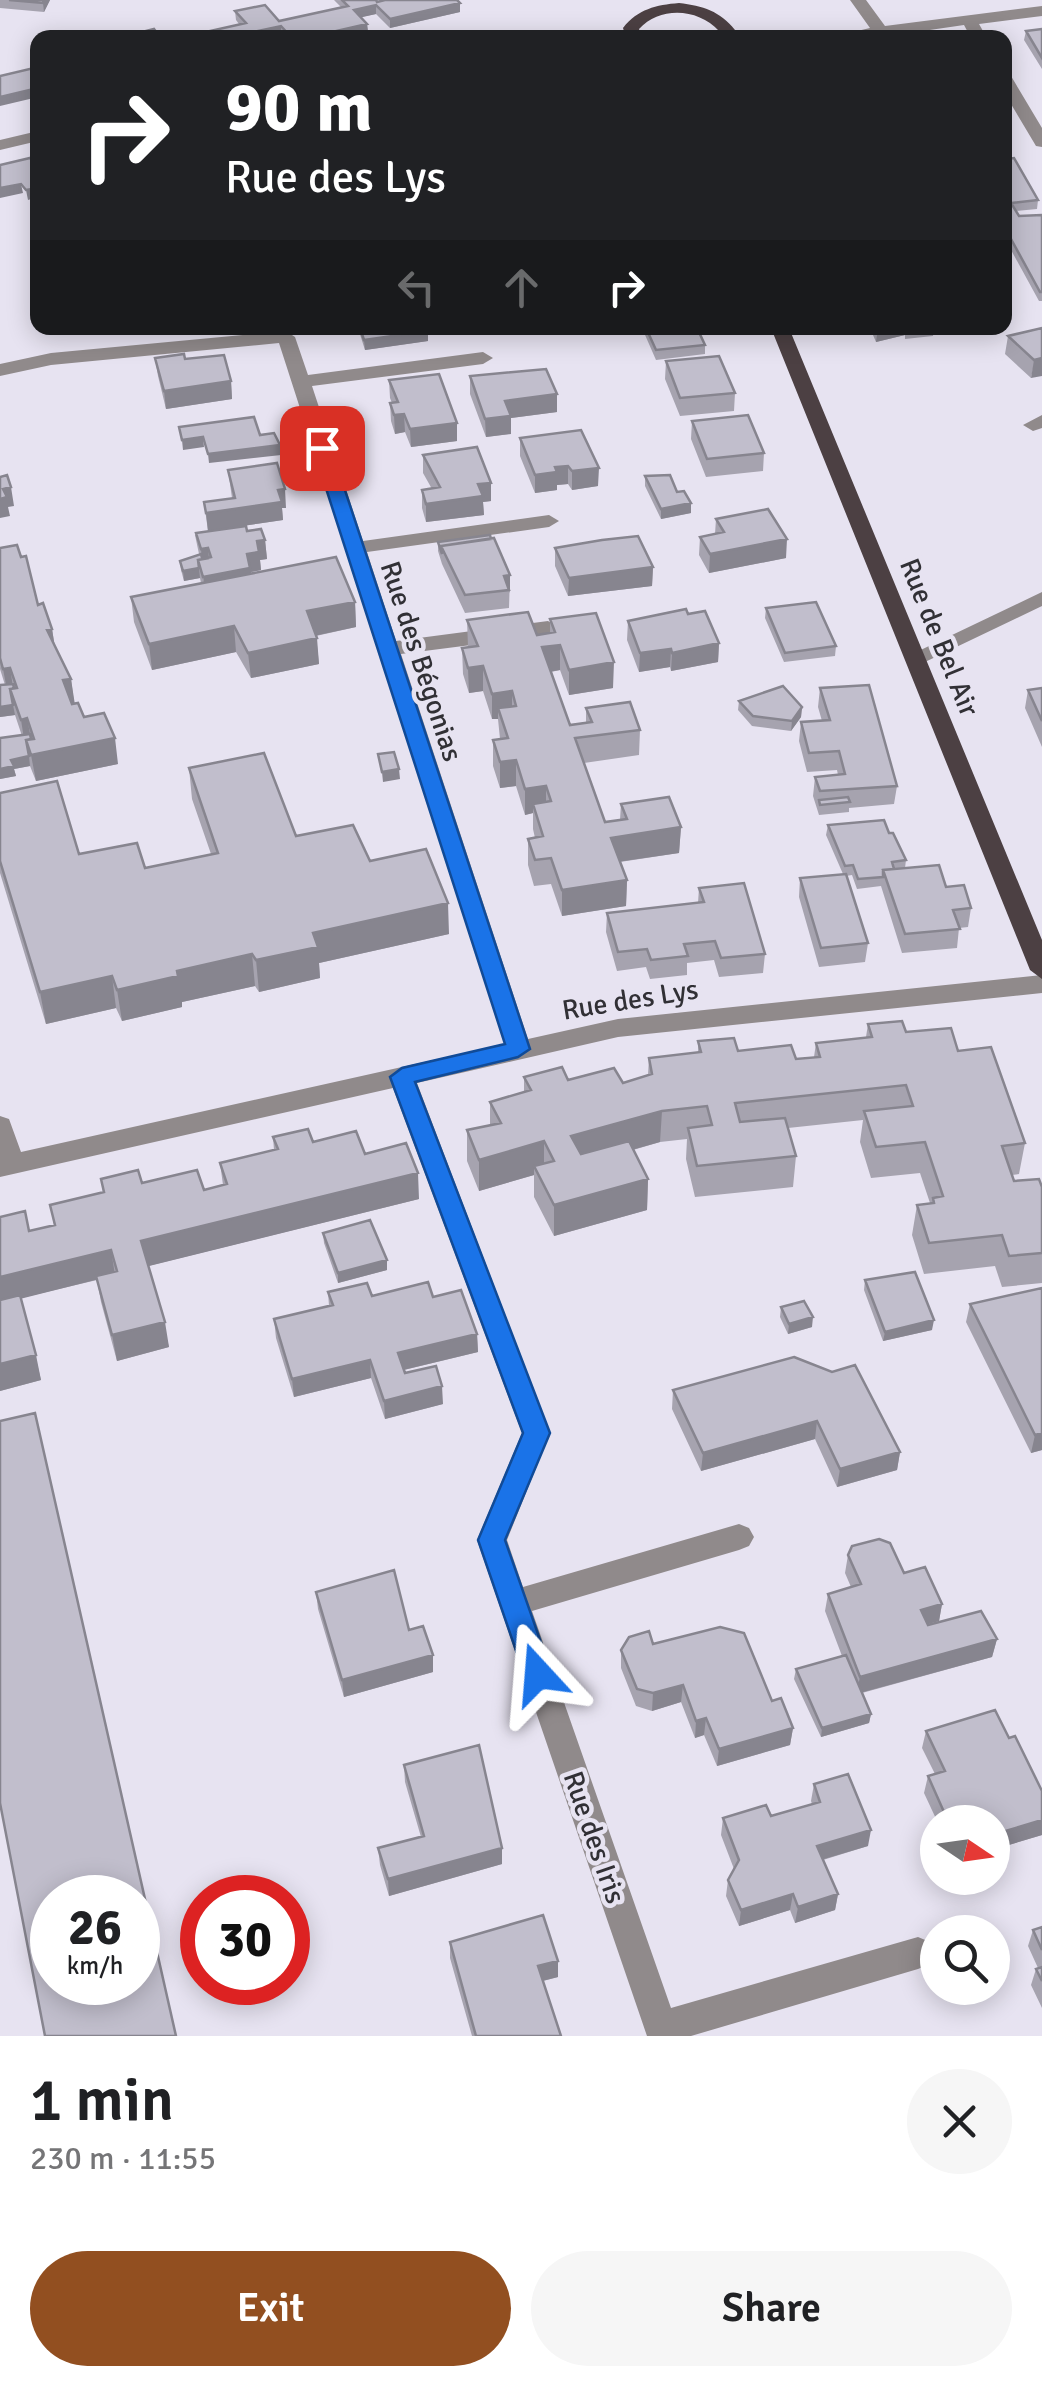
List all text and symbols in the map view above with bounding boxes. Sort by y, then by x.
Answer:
text: 90 m [225,64,373,150]
icon: right [60,70,190,200]
text: Rue des Lys [225,150,446,205]
icon: left [389,260,444,315]
icon: ahead [494,260,549,315]
icon: right [599,260,654,315]
pin [280,406,365,491]
icon: arrive [295,421,350,476]
street label: Rue de Bel Air [892,554,986,722]
street label: Rue des Bégonias [373,557,469,766]
street label: Rue des Lys [560,972,701,1028]
position arrow [486,1622,590,1726]
street label: Rue des Iris [556,1767,633,1908]
north arrow [920,1805,1010,1895]
map controls [920,1805,1010,2005]
speed limit sign: 30 [180,1875,310,2005]
text: 26 [68,1897,122,1959]
button: search [920,1915,1010,2005]
text: km/h [67,1950,123,1981]
text: 1 min [30,2064,174,2138]
button: close [907,2069,1012,2174]
text: 230 m · 11:55 [30,2139,216,2178]
button: Exit [30,2251,511,2366]
button: Share [531,2251,1012,2366]

